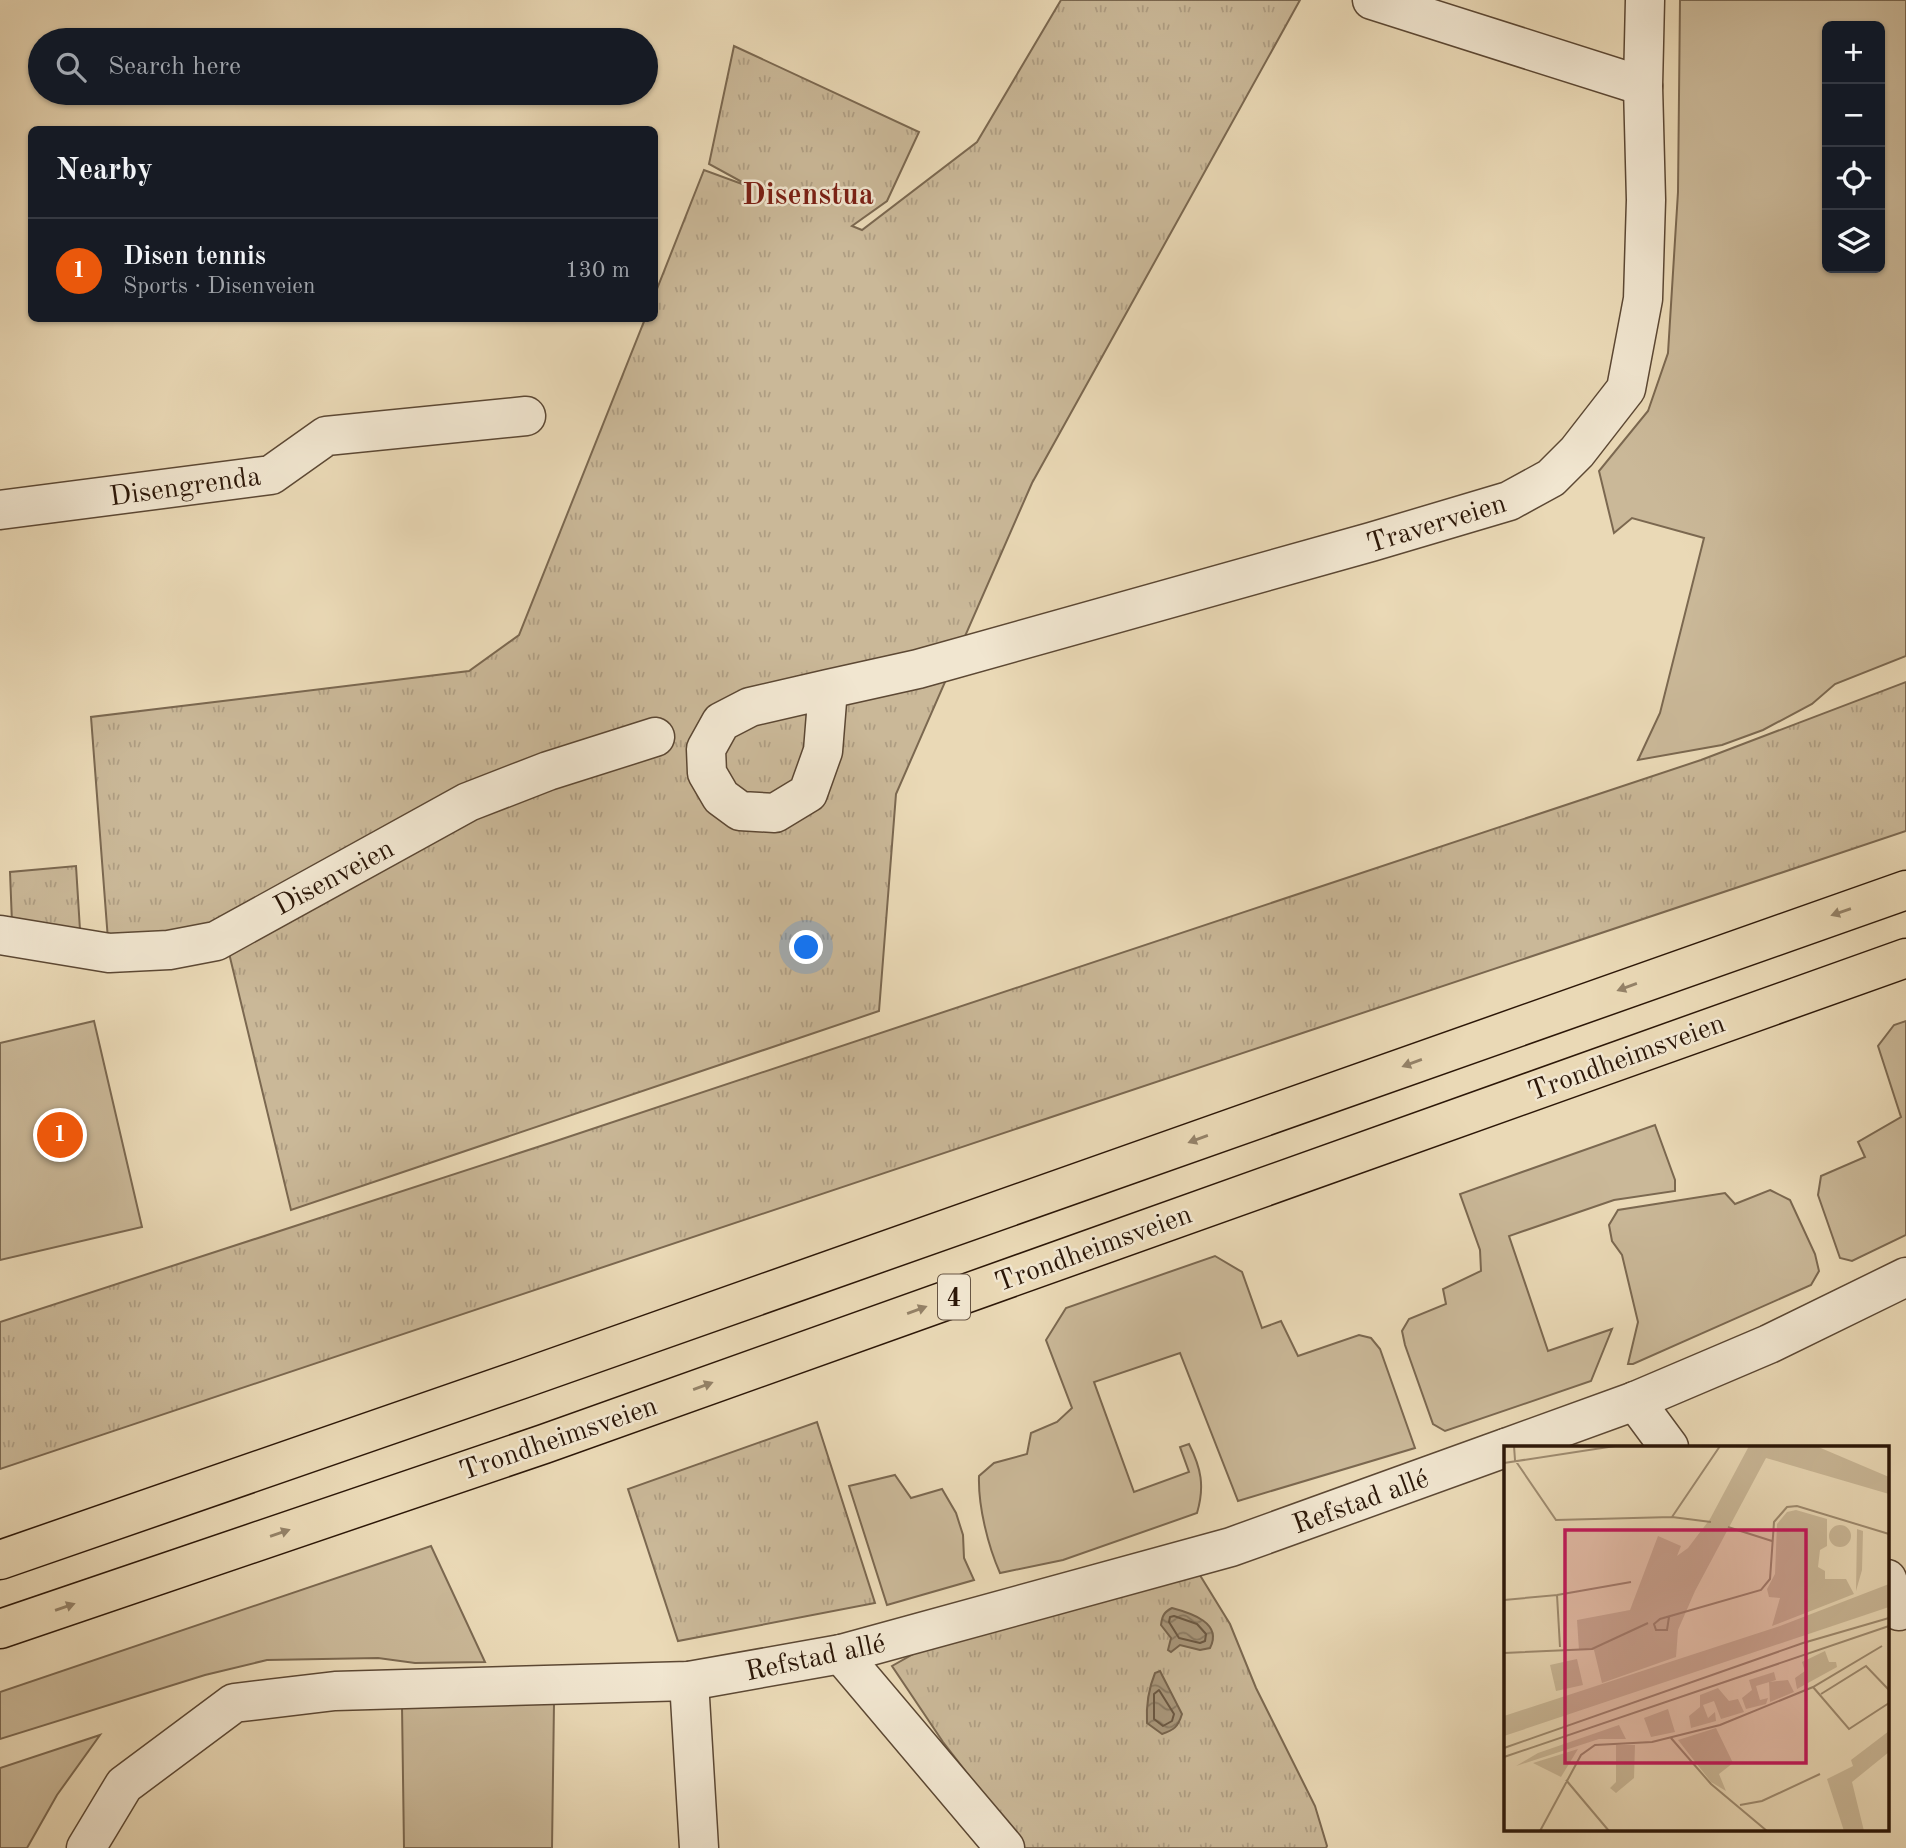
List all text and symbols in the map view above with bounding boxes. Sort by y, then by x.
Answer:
map controls [1822,21,1885,273]
button: + [1822,21,1885,84]
search box [28,28,658,105]
icon: search [52,48,90,86]
text: Search here [108,54,241,80]
button: − [1822,84,1885,147]
button: locate [1822,147,1885,210]
text: Nearby [56,156,153,186]
district label: Disenstua [742,181,874,211]
button: layers [1822,210,1885,273]
text: Disen tennis [123,244,266,270]
text: 1 [72,259,86,282]
text: 130 m [565,259,630,282]
text: Sports · Disenveien [123,275,315,298]
street label: Disengrenda [108,463,263,512]
street label: Traverveien [1364,490,1510,559]
street label: Disenveien [270,835,399,922]
one-way arrow [1831,907,1852,918]
your location [789,930,823,964]
one-way arrow [1616,982,1637,993]
street label: Trondheimsveien [1525,1010,1729,1107]
one-way arrow [1402,1058,1423,1069]
pin: 1 [37,1109,83,1161]
one-way arrow [1187,1134,1208,1145]
street label: Trondheimsveien [992,1201,1196,1298]
road number: 4 [938,1274,970,1320]
one-way arrow [907,1304,928,1315]
one-way arrow [693,1381,714,1392]
street label: Trondheimsveien [457,1393,661,1487]
inset map [1504,1446,1888,1830]
street label: Refstad allé [1289,1465,1433,1540]
one-way arrow [270,1528,291,1538]
one-way arrow [54,1601,75,1612]
street label: Refstad allé [743,1630,888,1687]

